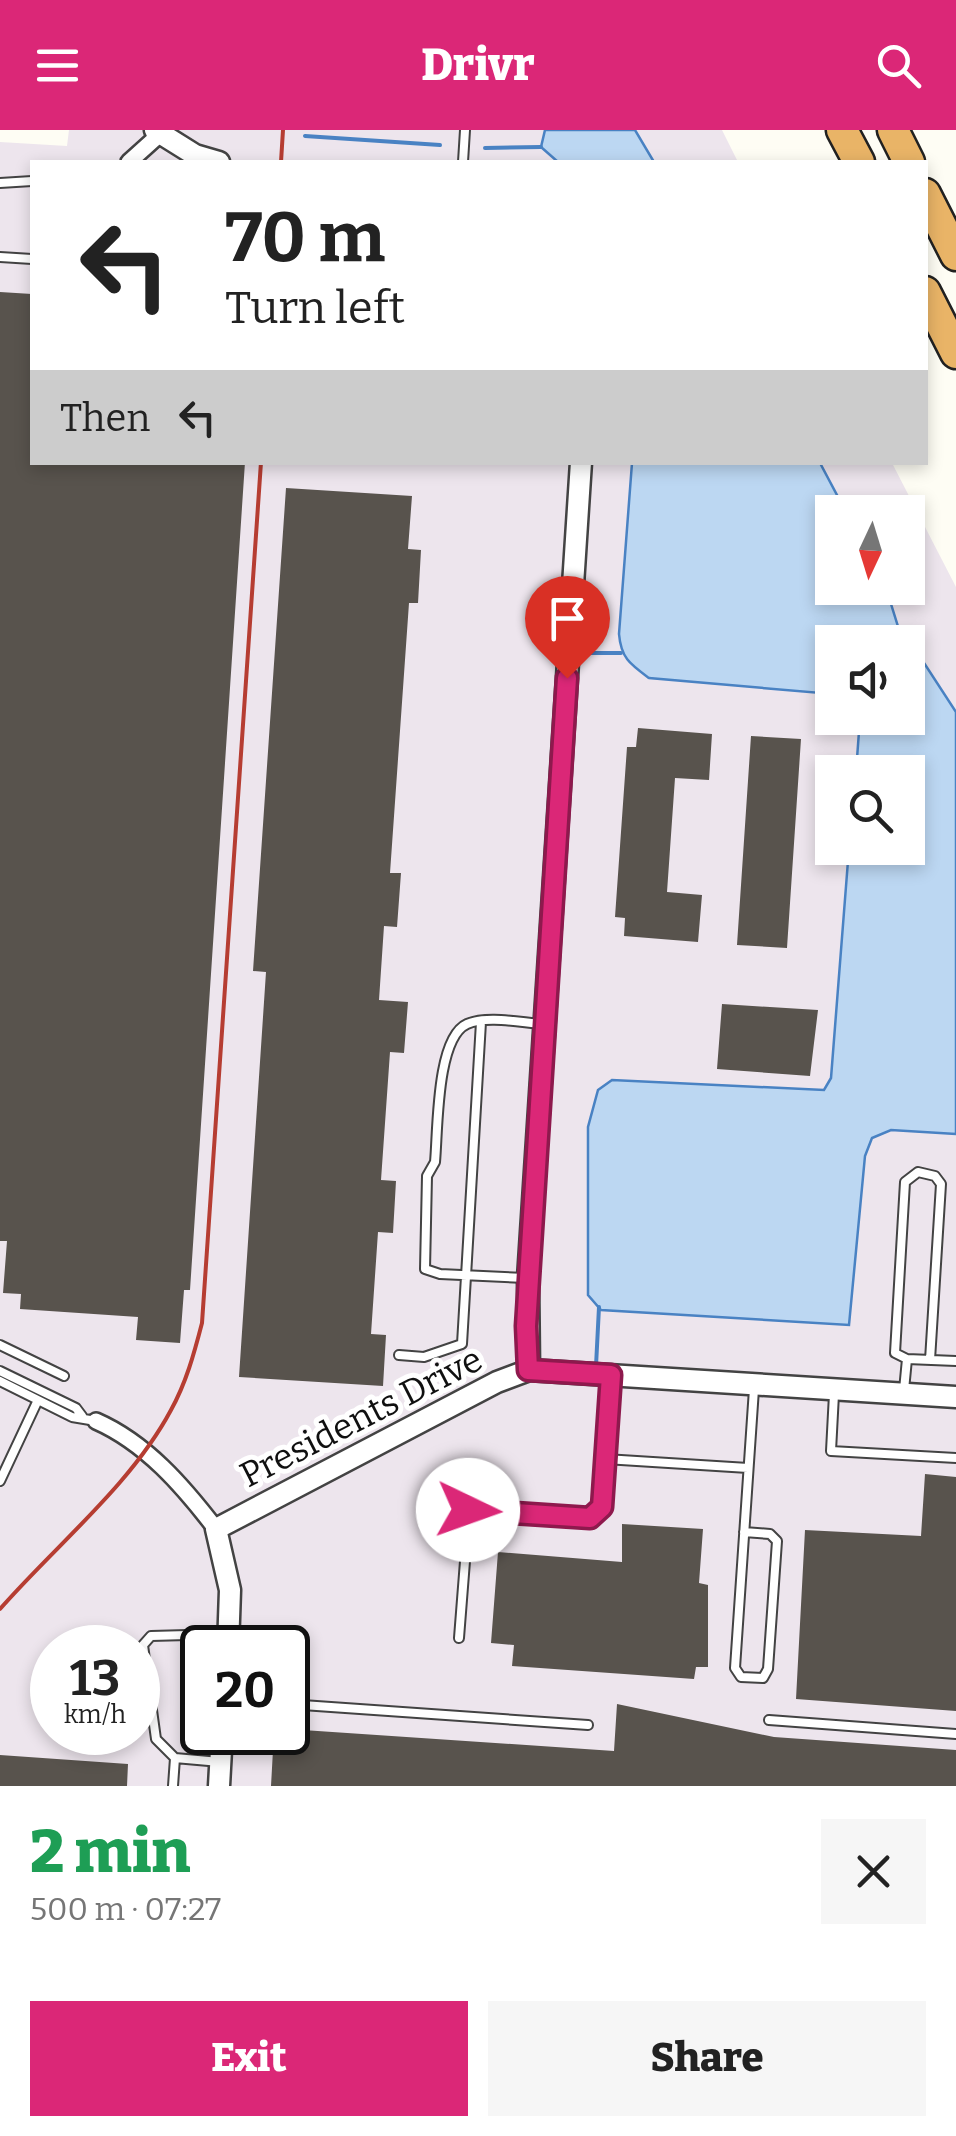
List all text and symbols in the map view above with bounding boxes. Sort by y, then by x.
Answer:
icon: menu [30,38,85,93]
text: Drivr [421,38,535,92]
icon: search [871,38,926,93]
text: 70 m [225,196,385,280]
icon: left [60,200,190,330]
text: Turn left [225,281,405,335]
icon: left [170,390,225,445]
text: Then [60,395,150,441]
north arrow [815,495,925,605]
map controls [815,495,925,865]
pin [525,576,610,679]
icon: arrive [540,591,595,646]
button: sound [815,625,925,735]
button: search [815,755,925,865]
street label: Presidents Drive [233,1338,489,1496]
position arrow [416,1458,520,1562]
speed limit sign: 20 [180,1625,310,1755]
text: 13 [70,1648,120,1708]
text: km/h [64,1700,126,1730]
text: 2 min [30,1816,190,1888]
button: close [821,1819,926,1924]
text: 500 m · 07:27 [30,1890,221,1928]
button: Exit [30,2001,468,2116]
button: Share [488,2001,926,2116]

